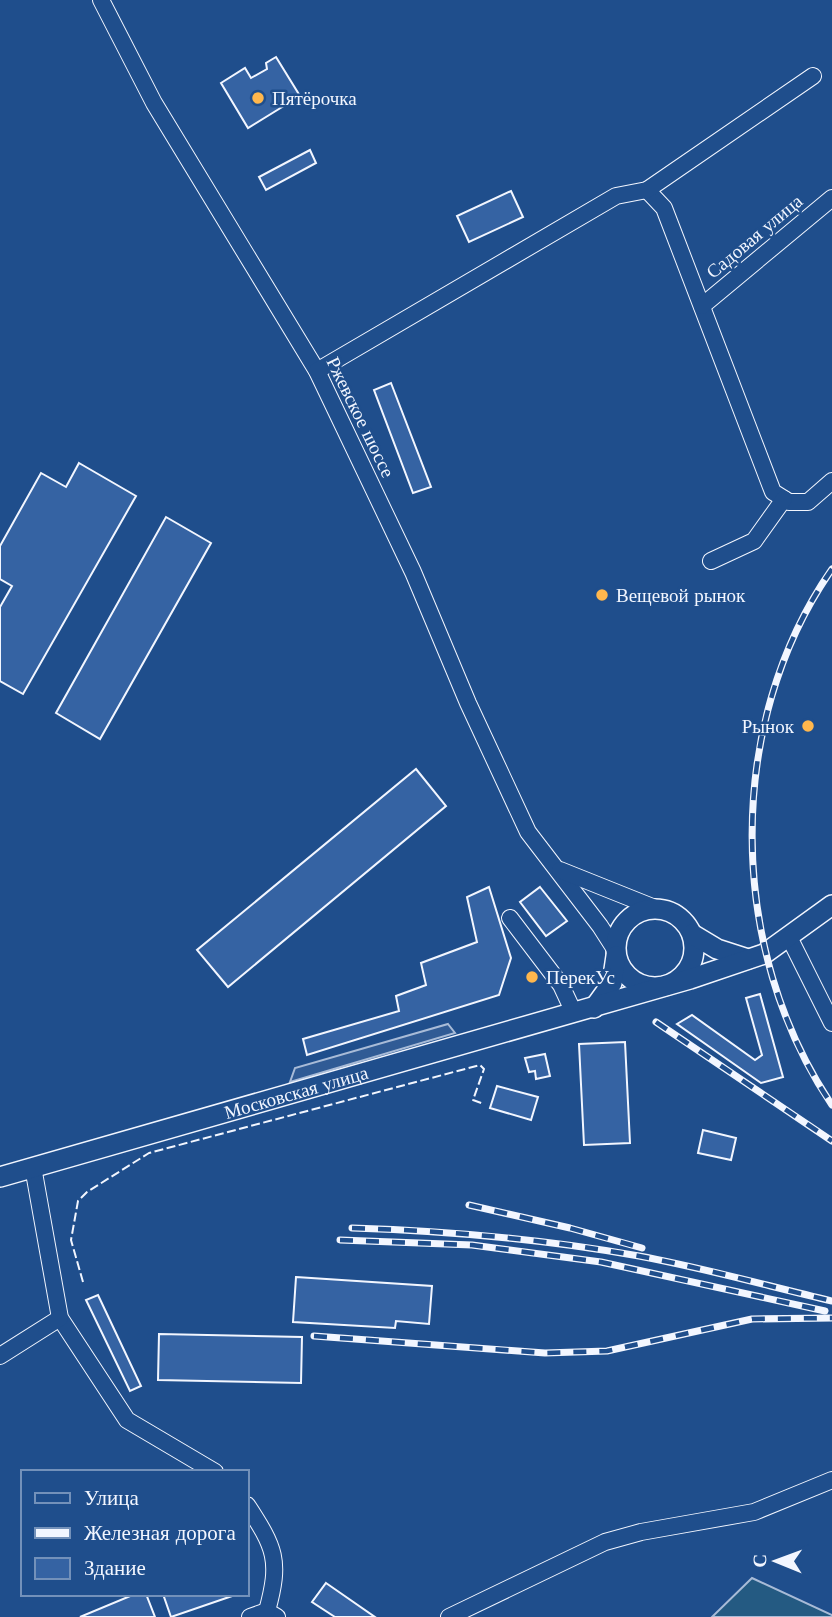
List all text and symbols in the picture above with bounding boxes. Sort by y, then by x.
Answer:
place label: Пятёрочка [272,87,357,110]
marker: Пятёрочка [250,90,266,106]
street label: Садовая улица [702,189,808,283]
street label: Ржевское шоссе [321,353,400,481]
place label: Вещевой рынок [616,584,746,607]
marker: Вещевой рынок [594,587,610,603]
place label: Рынок [742,715,795,738]
marker: Рынок [800,718,816,734]
place label: ПерекУс [546,966,615,989]
marker: ПерекУс [524,969,540,985]
street label: Московская улица [222,1061,371,1124]
legend [21,1470,248,1596]
text: Улица [84,1485,139,1511]
text: Железная дорога [84,1520,236,1546]
north arrow [741,1526,811,1596]
text: С [748,1554,771,1568]
text: Здание [84,1555,146,1581]

